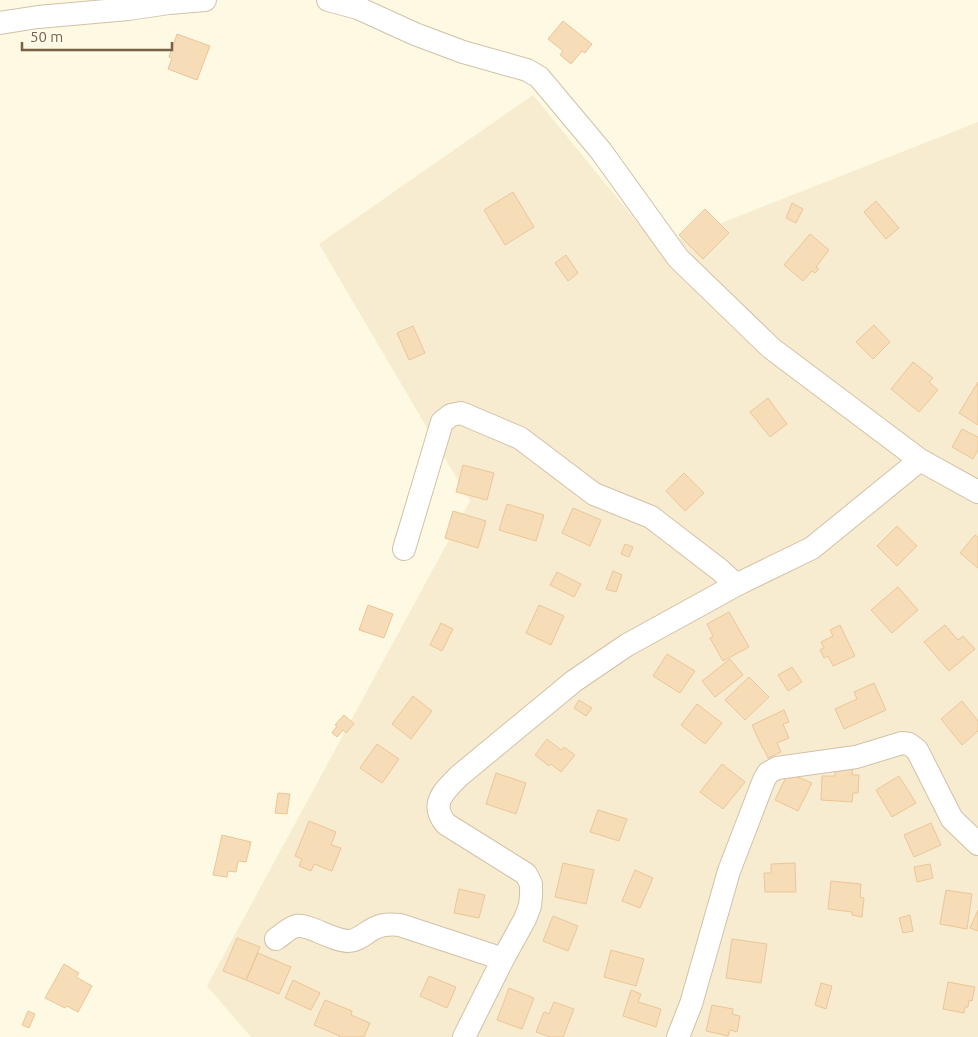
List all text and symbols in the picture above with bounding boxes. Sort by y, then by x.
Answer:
scale bar [22,20,172,52]
text: 50 m [30,28,63,45]

